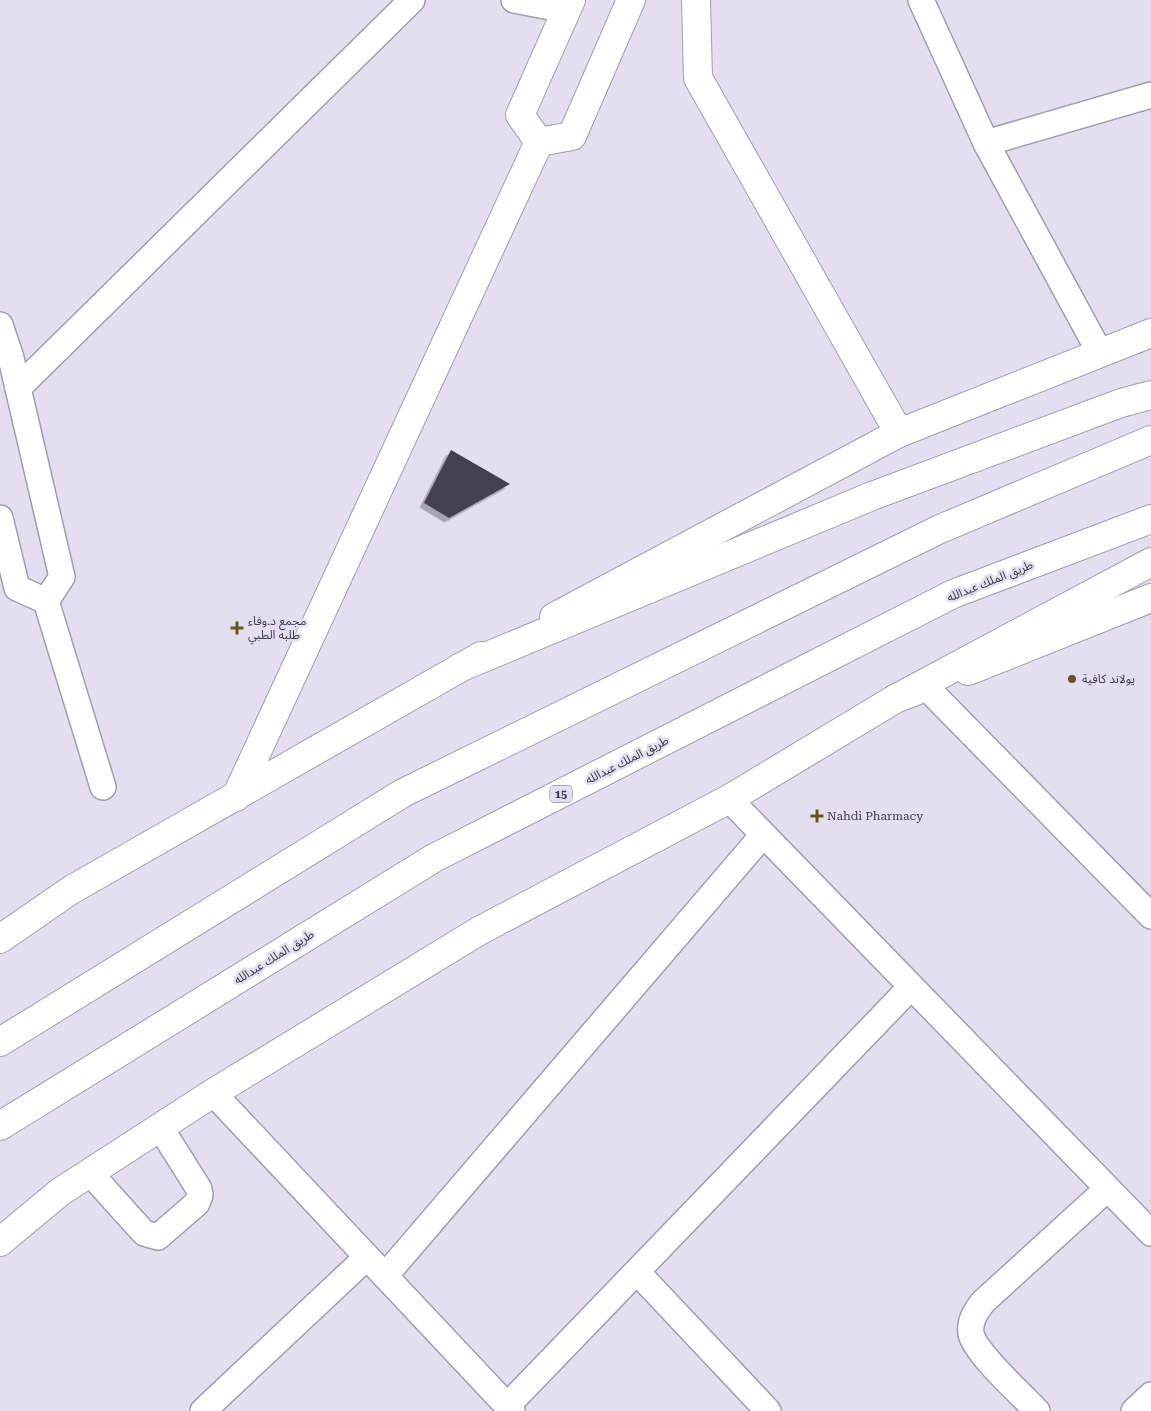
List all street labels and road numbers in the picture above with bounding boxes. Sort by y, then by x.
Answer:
street label: طريق الملك عبدالله [945,557,1035,606]
street label: طريق الملك عبدالله [583,733,671,788]
road number: 15 [550,786,572,802]
street label: طريق الملك عبدالله [232,927,317,988]

